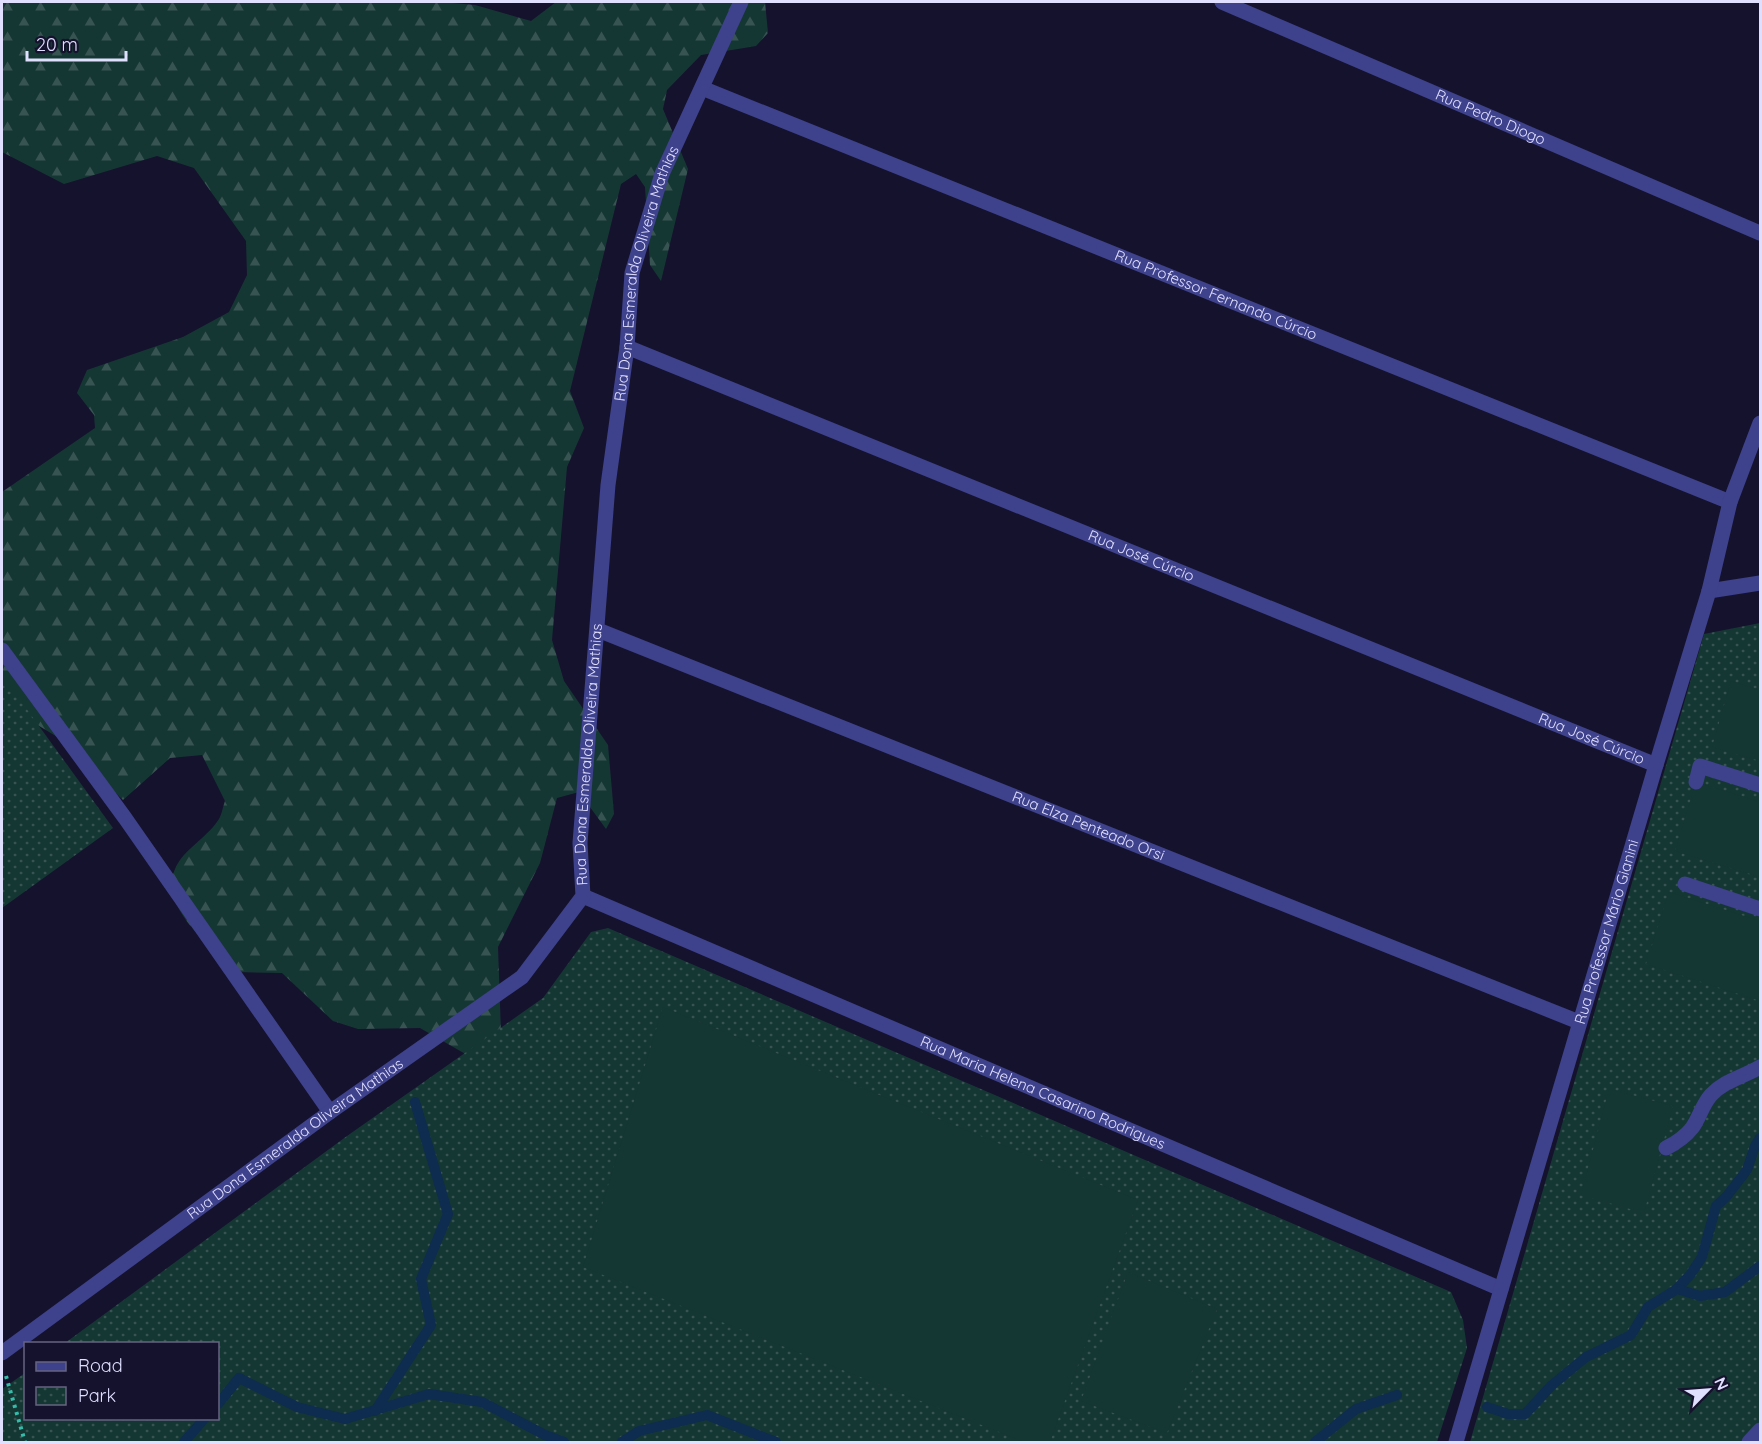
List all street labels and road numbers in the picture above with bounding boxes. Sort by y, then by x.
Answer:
street label: Rua Pedro Diogo [1433,85,1548,149]
street label: Rua Dona Esmeralda Oliveira Mathias [610,142,683,403]
street label: Rua Professor Fernando Cúrcio [1112,245,1320,344]
street label: Rua José Cúrcio [1086,525,1197,585]
street label: Rua Dona Esmeralda Oliveira Mathias [570,623,606,886]
street label: Rua José Cúrcio [1536,708,1647,768]
street label: Rua Elza Penteado Orsi [1010,786,1167,864]
street label: Rua Professor Mário Gianini [1570,837,1643,1026]
street label: Rua Maria Helena Casarino Rodrigues [917,1031,1168,1153]
street label: Rua Dona Esmeralda Oliveira Mathias [183,1054,407,1223]

